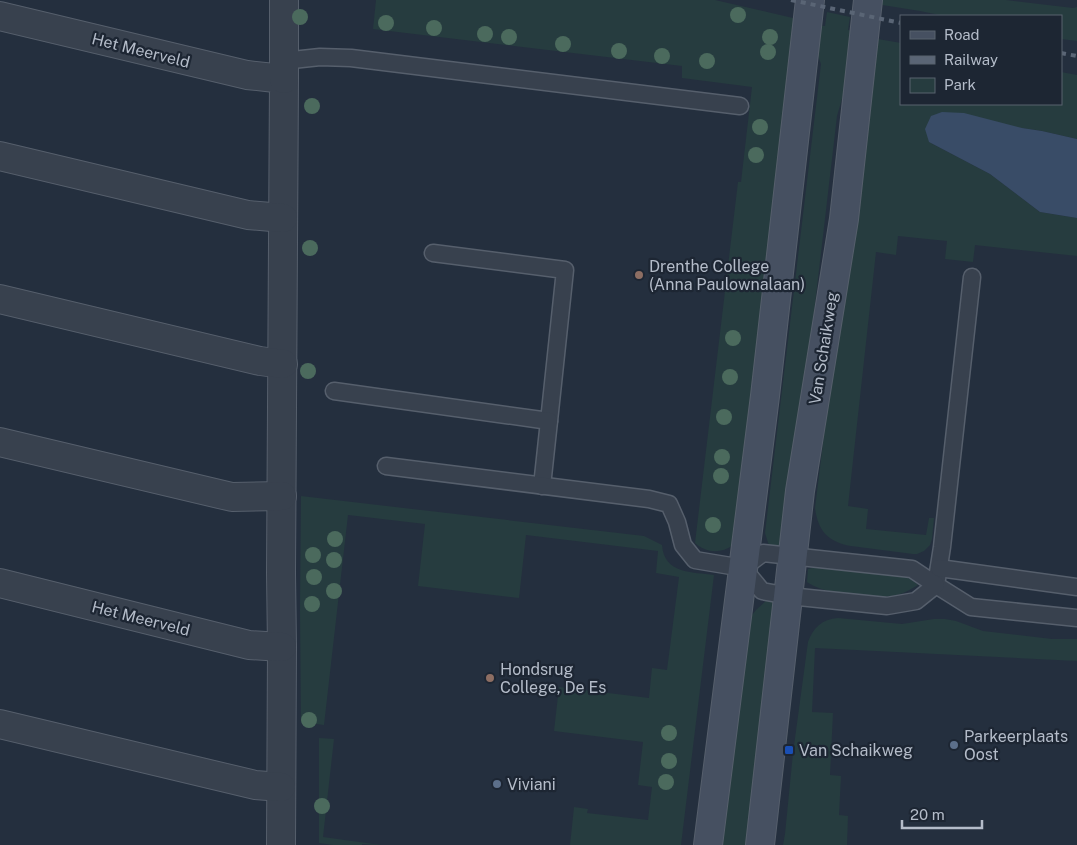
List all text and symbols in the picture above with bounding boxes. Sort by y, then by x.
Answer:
legend [900,15,1062,105]
text: Road [944,26,980,43]
street label: Het Meerveld [90,29,192,72]
text: Railway [944,51,998,68]
text: Park [944,76,976,93]
place label: Drenthe College (Anna Paulownalaan) [649,257,805,294]
marker: Drenthe College (Anna Paulownalaan) [633,269,645,281]
street label: Van Schaikweg [805,290,842,406]
street label: Het Meerveld [90,597,192,640]
place label: Hondsrug College, De Es [500,660,606,697]
marker: Hondsrug College, De Es [484,672,496,684]
place label: Parkeerplaats Oost [964,727,1068,764]
marker: Parkeerplaats Oost [948,739,960,751]
place label: Van Schaikweg [799,741,913,760]
marker: Van Schaikweg [783,744,795,756]
place label: Viviani [507,775,556,794]
marker: Viviani [491,778,503,790]
scale bar [902,798,982,830]
text: 20 m [910,806,945,823]

